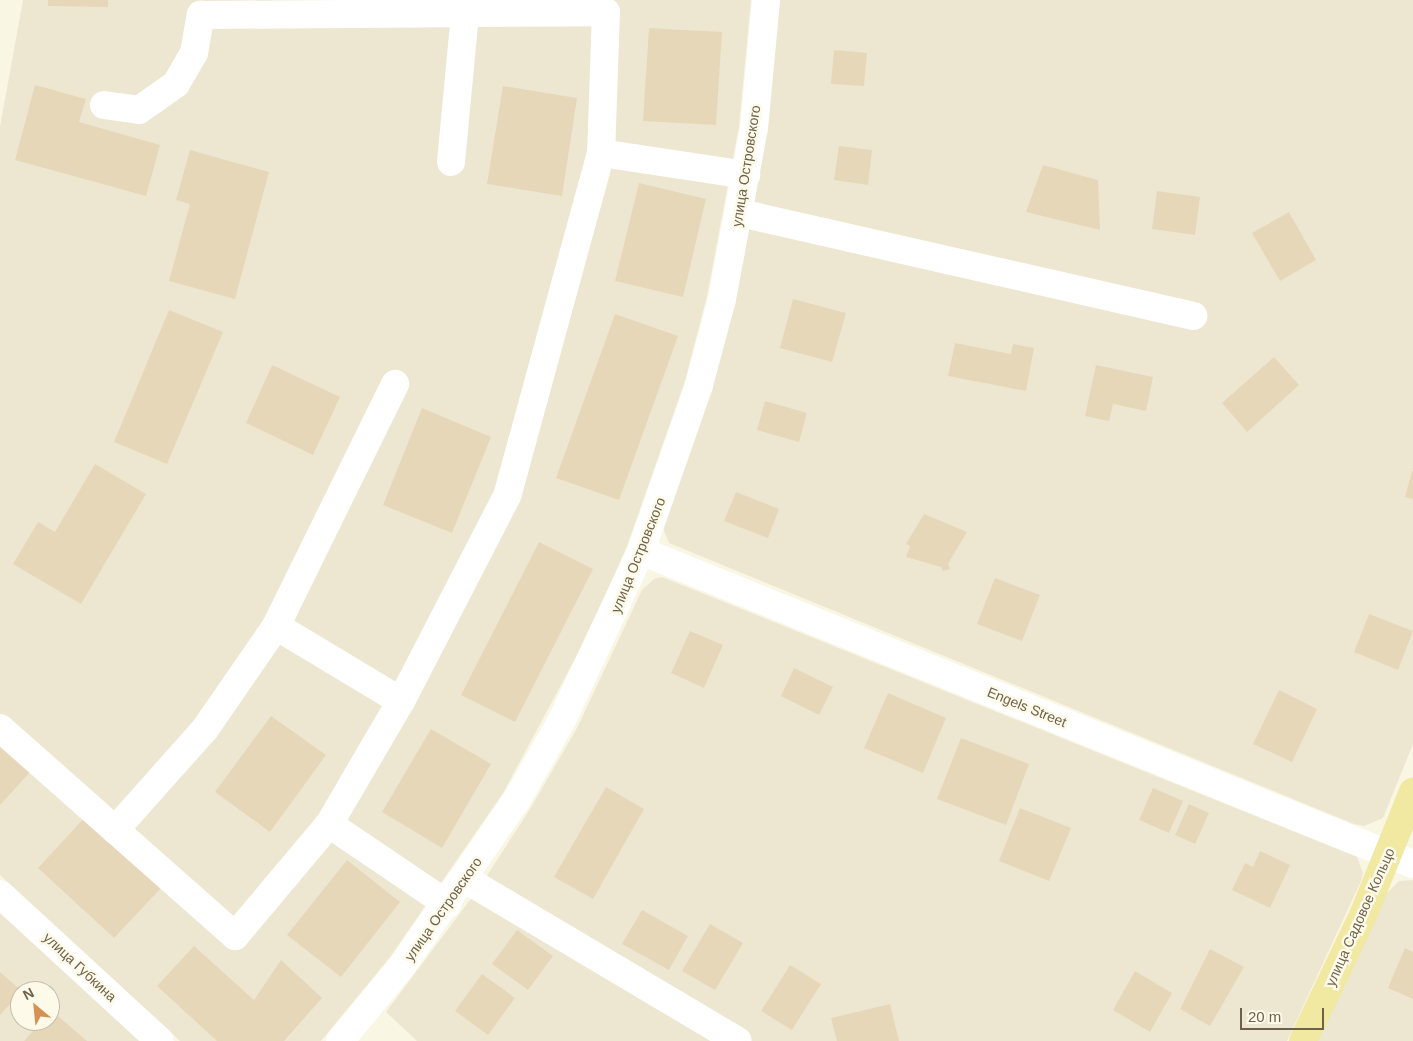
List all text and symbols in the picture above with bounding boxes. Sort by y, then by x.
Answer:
street label: улица Островского [728,104,764,228]
street label: улица Островского [607,495,669,615]
street label: Engels Street [985,683,1069,731]
street label: улица Садовое Кольцо [1322,845,1398,989]
street label: улица Островского [401,854,485,964]
street label: улица Губкина [40,929,120,1005]
north arrow [10,981,60,1031]
text: N [20,984,37,1003]
scale bar [1243,998,1327,1030]
text: 20 m [1248,1008,1281,1025]

